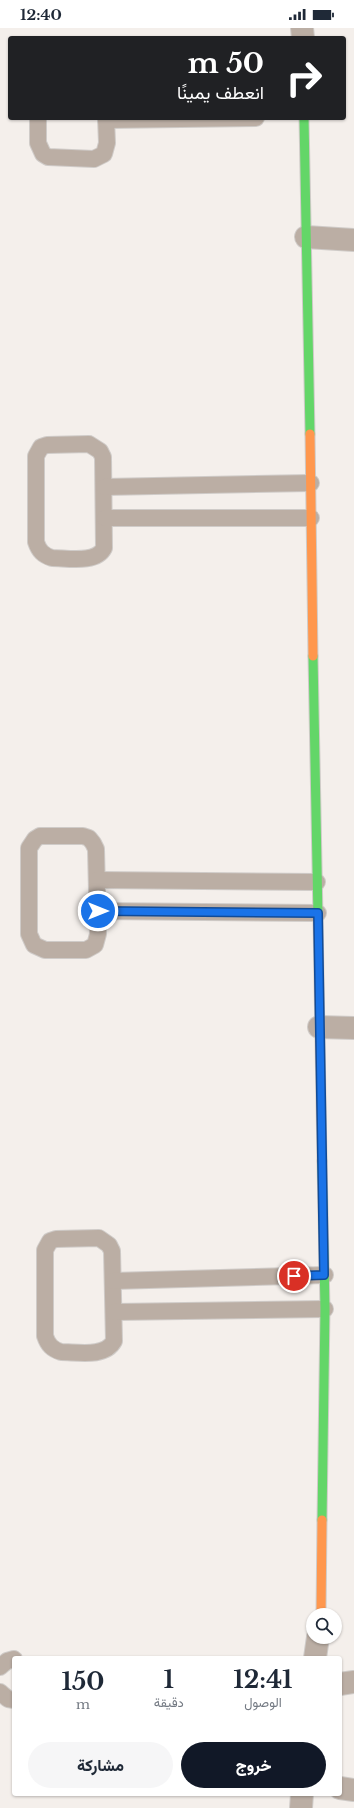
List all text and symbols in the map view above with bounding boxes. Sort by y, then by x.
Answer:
text: 12:40 [20,5,62,24]
text: 50 m [188,46,264,81]
icon: right [278,52,330,104]
text: انعطف يمينًا [177,82,264,104]
position arrow [77,890,119,932]
pin [277,1259,311,1293]
icon: arrive [283,1265,305,1287]
map controls [306,1608,342,1644]
button: search [306,1608,342,1644]
text: 1 [164,1665,174,1694]
text: 12:41 [233,1665,293,1694]
text: 150 [61,1667,104,1696]
text: دقيقة [154,1694,184,1711]
text: الوصول [244,1694,282,1711]
text: m [76,1696,90,1713]
button: مشاركة [28,1742,173,1788]
button: خروج [181,1742,326,1788]

